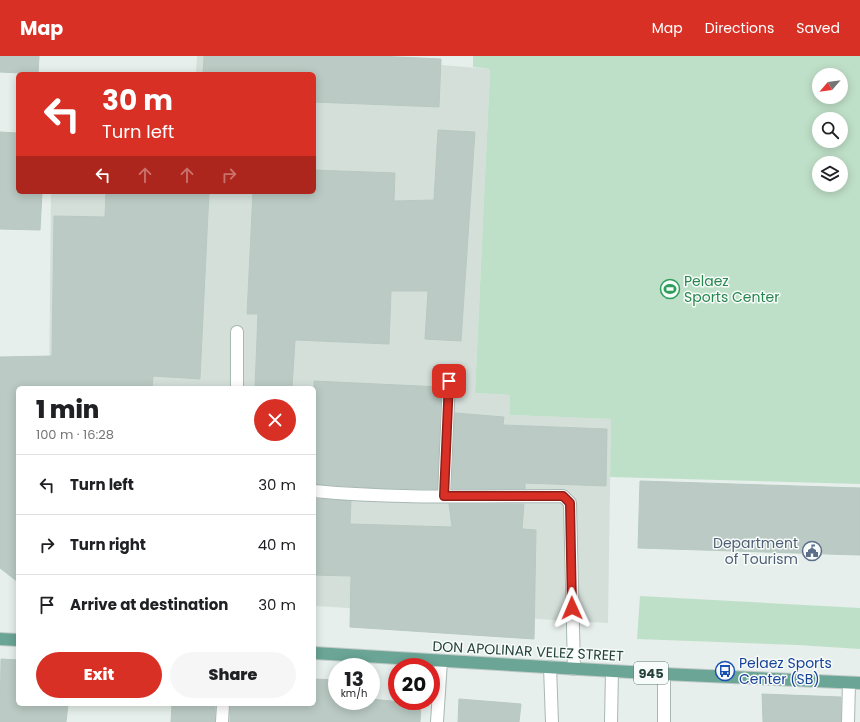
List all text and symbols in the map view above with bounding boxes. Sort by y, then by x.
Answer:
text: Map [20,15,63,42]
text: Map [652,18,683,38]
text: Directions [705,18,774,38]
text: Saved [796,18,840,38]
north arrow [812,68,848,104]
map controls [812,68,848,192]
text: 30 m [102,81,173,120]
icon: left [36,88,88,140]
button: search [812,112,848,148]
text: Turn left [102,119,174,144]
button: layers [812,156,848,192]
icon: left [92,164,114,186]
icon: ahead [134,164,156,186]
icon: ahead [176,164,198,186]
icon: right [218,164,240,186]
place label: Pelaez Sports Center [684,271,779,307]
sports icon: Pelaez Sports Center [659,278,681,300]
pin [432,364,466,398]
icon: arrive [438,370,460,392]
text: 1 min [36,393,99,426]
button: close [254,399,296,441]
text: 100 m · 16:28 [36,425,114,444]
icon: left [36,474,58,496]
text: Turn left [70,474,134,495]
text: 30 m [258,474,296,495]
place label: Department of Tourism [713,533,798,569]
icon: right [36,534,58,556]
text: Turn right [70,534,146,555]
text: 40 m [258,534,296,555]
public building icon: Department of Tourism [801,540,823,562]
position arrow [551,587,593,629]
icon: arrive [36,594,58,616]
text: Arrive at destination [70,594,228,615]
text: 30 m [258,594,296,615]
street label: DON APOLINAR VELEZ STREET [432,636,625,666]
button: Exit [36,652,162,698]
button: Share [170,652,296,698]
place label: Pelaez Sports Center (SB) [739,653,832,689]
speed limit sign: 20 [388,658,440,710]
bus stop icon: Pelaez Sports Center (SB) [714,660,736,682]
road number: 945 [634,662,668,684]
text: 13 [344,665,364,693]
text: km/h [341,686,367,701]

